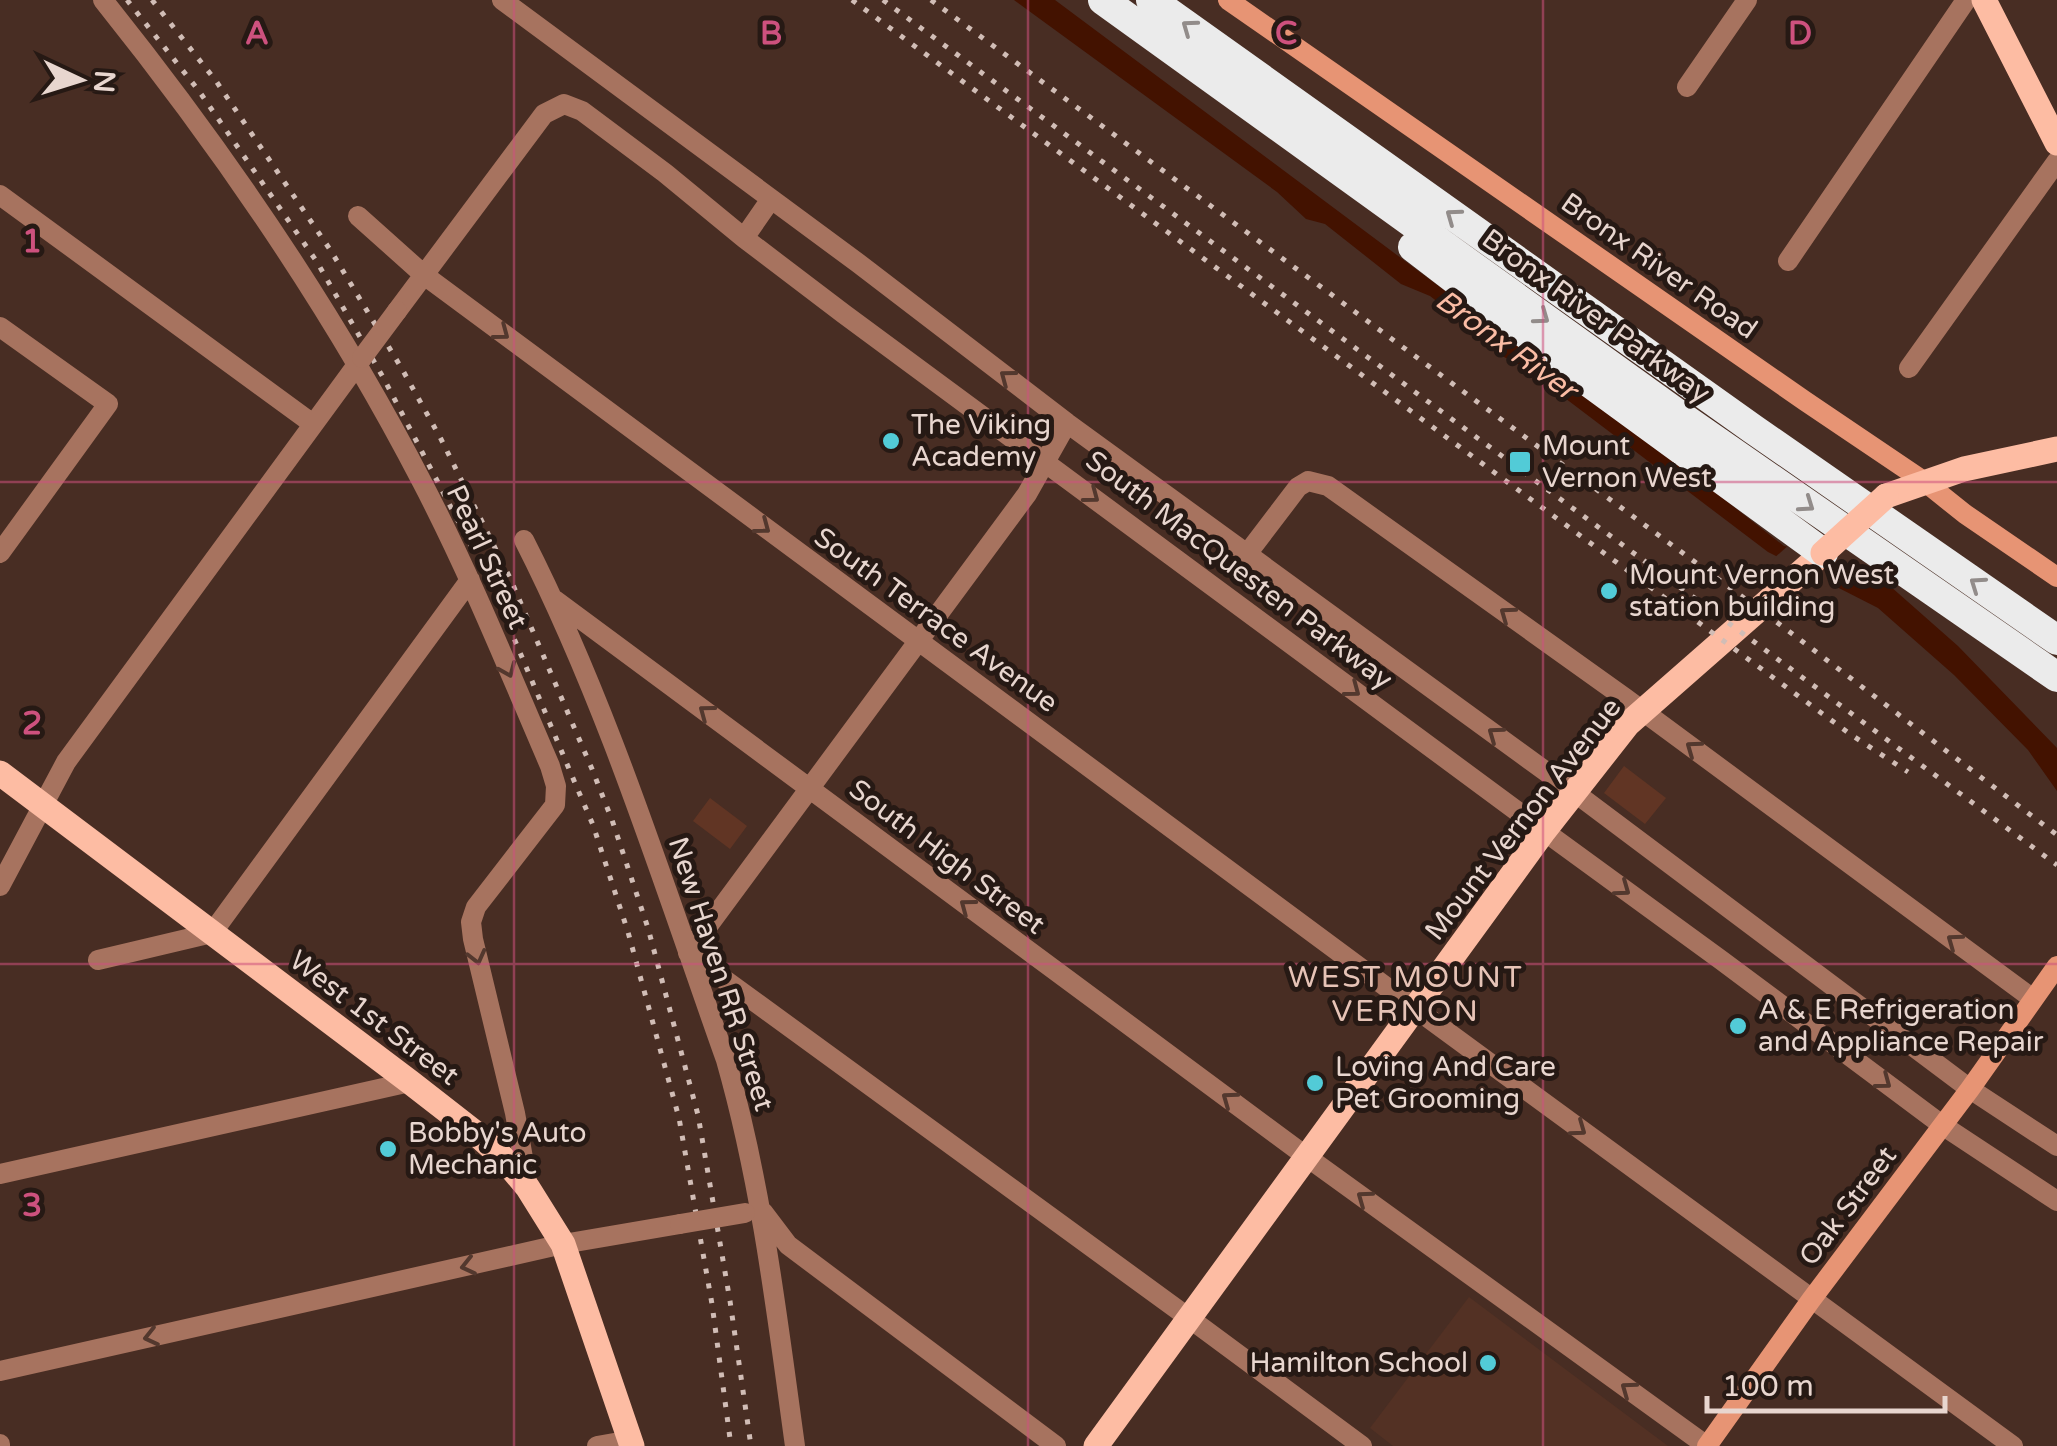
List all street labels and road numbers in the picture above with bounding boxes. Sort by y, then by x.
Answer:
street label: Bronx River Road [1554,186,1764,346]
street label: Bronx River Parkway [1475,222,1717,410]
street label: South MacQuesten Parkway [1079,443,1399,697]
street label: Pearl Street [439,480,535,635]
street label: South Terrace Avenue [808,520,1064,720]
street label: Mount Vernon Avenue [1418,691,1628,947]
street label: South High Street [842,772,1052,942]
street label: New Haven RR Street [661,833,781,1115]
street label: West 1st Street [283,943,466,1093]
street label: Oak Street [1792,1139,1904,1272]

